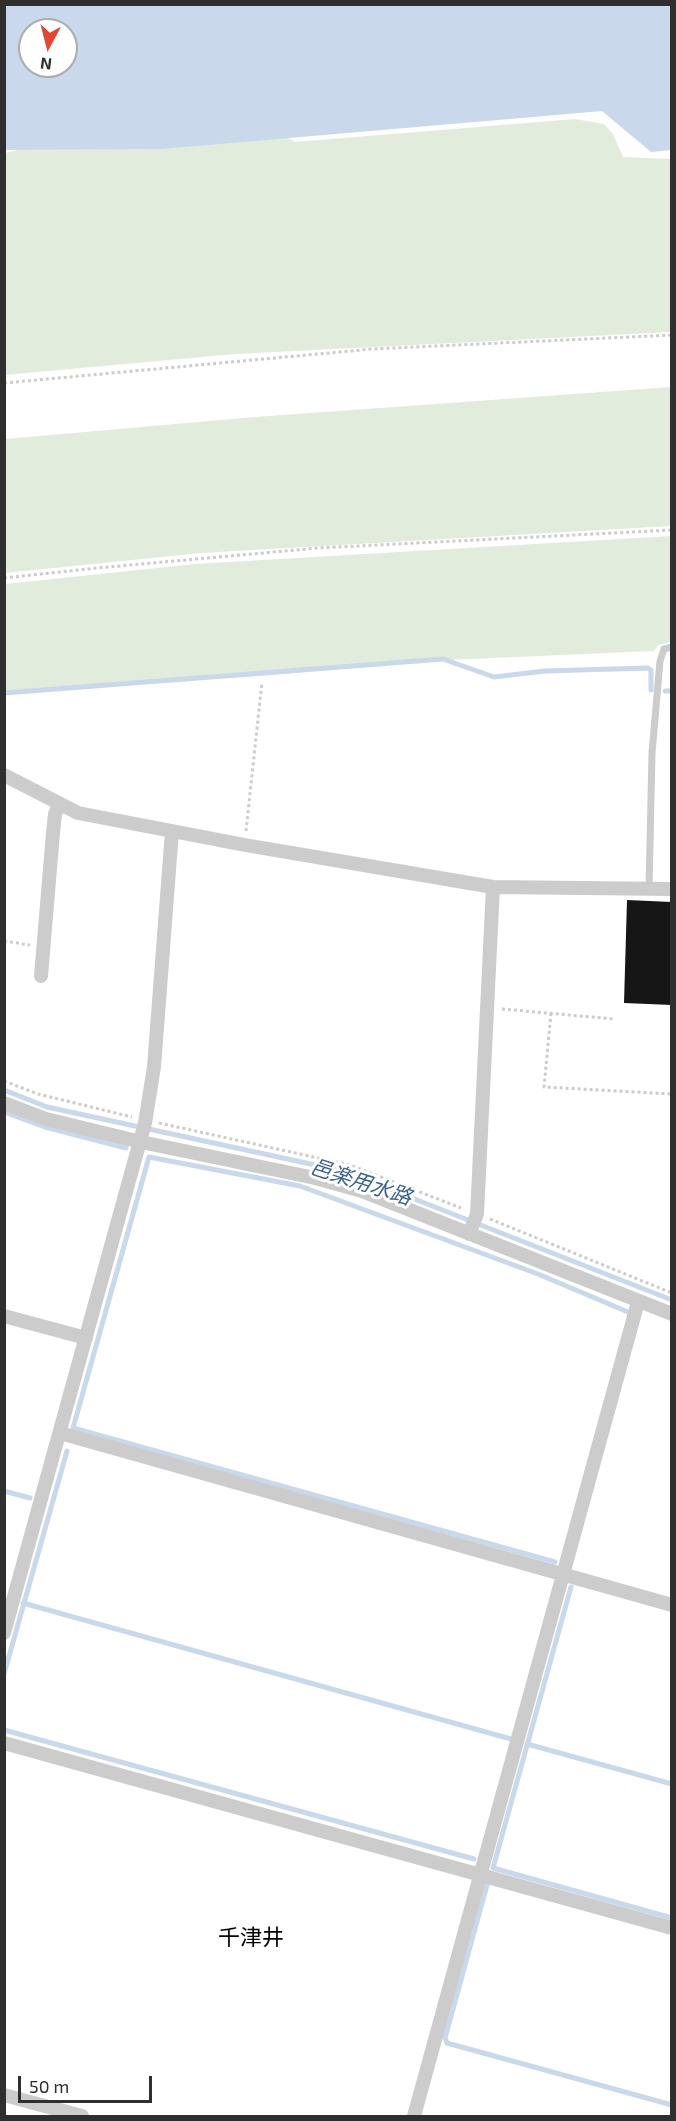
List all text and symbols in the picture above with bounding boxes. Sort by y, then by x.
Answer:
north arrow [18,18,78,78]
text: N [39,54,53,75]
water label: 邑楽用水路 [307,1154,415,1210]
district label: 千津井 [218,1925,284,1951]
scale bar [21,2064,154,2102]
text: 50 m [29,2075,69,2097]

